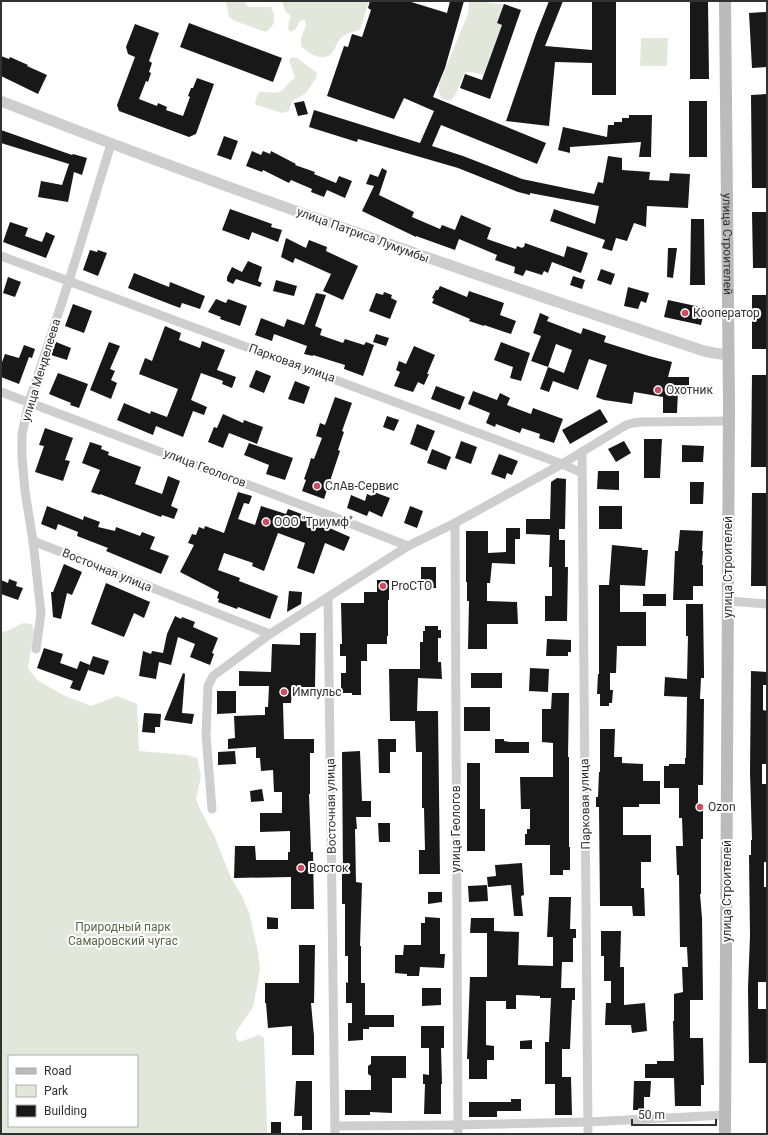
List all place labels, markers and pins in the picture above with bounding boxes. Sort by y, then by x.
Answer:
place label: Кооператор [693,306,760,320]
marker: Кооператор [680,308,690,318]
place label: Охотник [666,383,713,397]
marker: Охотник [653,385,663,395]
place label: СлАв-Сервис [325,479,399,493]
marker: СлАв-Сервис [312,481,322,491]
place label: ООО "Триумф" [274,515,353,529]
marker: ООО "Триумф" [261,517,271,527]
place label: ProСТО [391,579,432,593]
marker: ProСТО [378,581,388,591]
place label: Импульс [292,685,342,699]
marker: Импульс [279,687,289,697]
place label: Ozon [708,800,736,814]
marker: Ozon [695,802,705,812]
place label: Восток [309,861,349,875]
marker: Восток [296,863,306,873]

